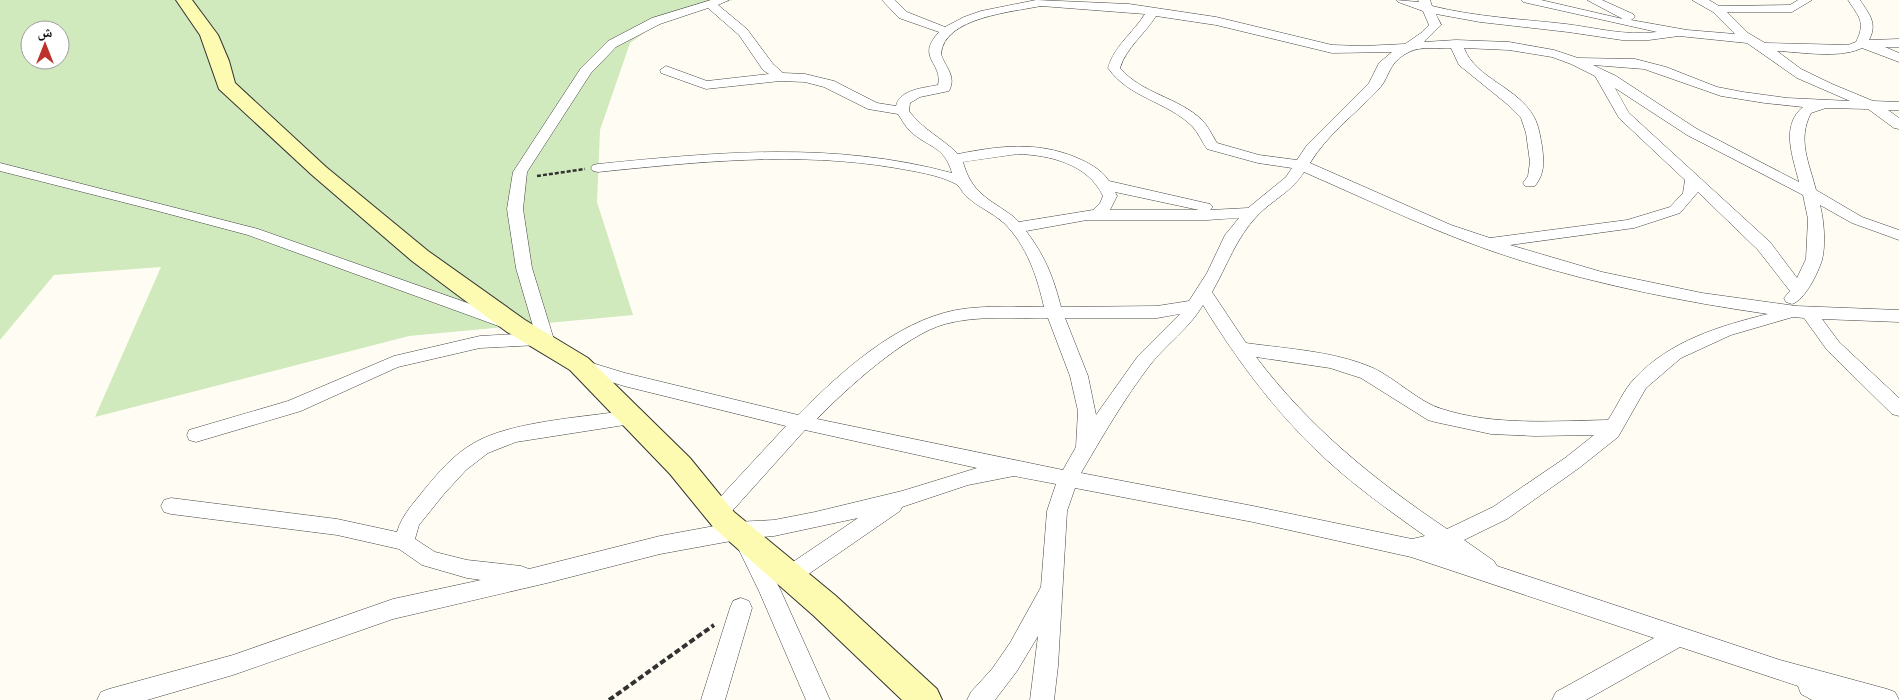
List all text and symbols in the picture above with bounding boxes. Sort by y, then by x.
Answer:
north arrow [20,20,70,70]
text: ش [38,22,53,42]

